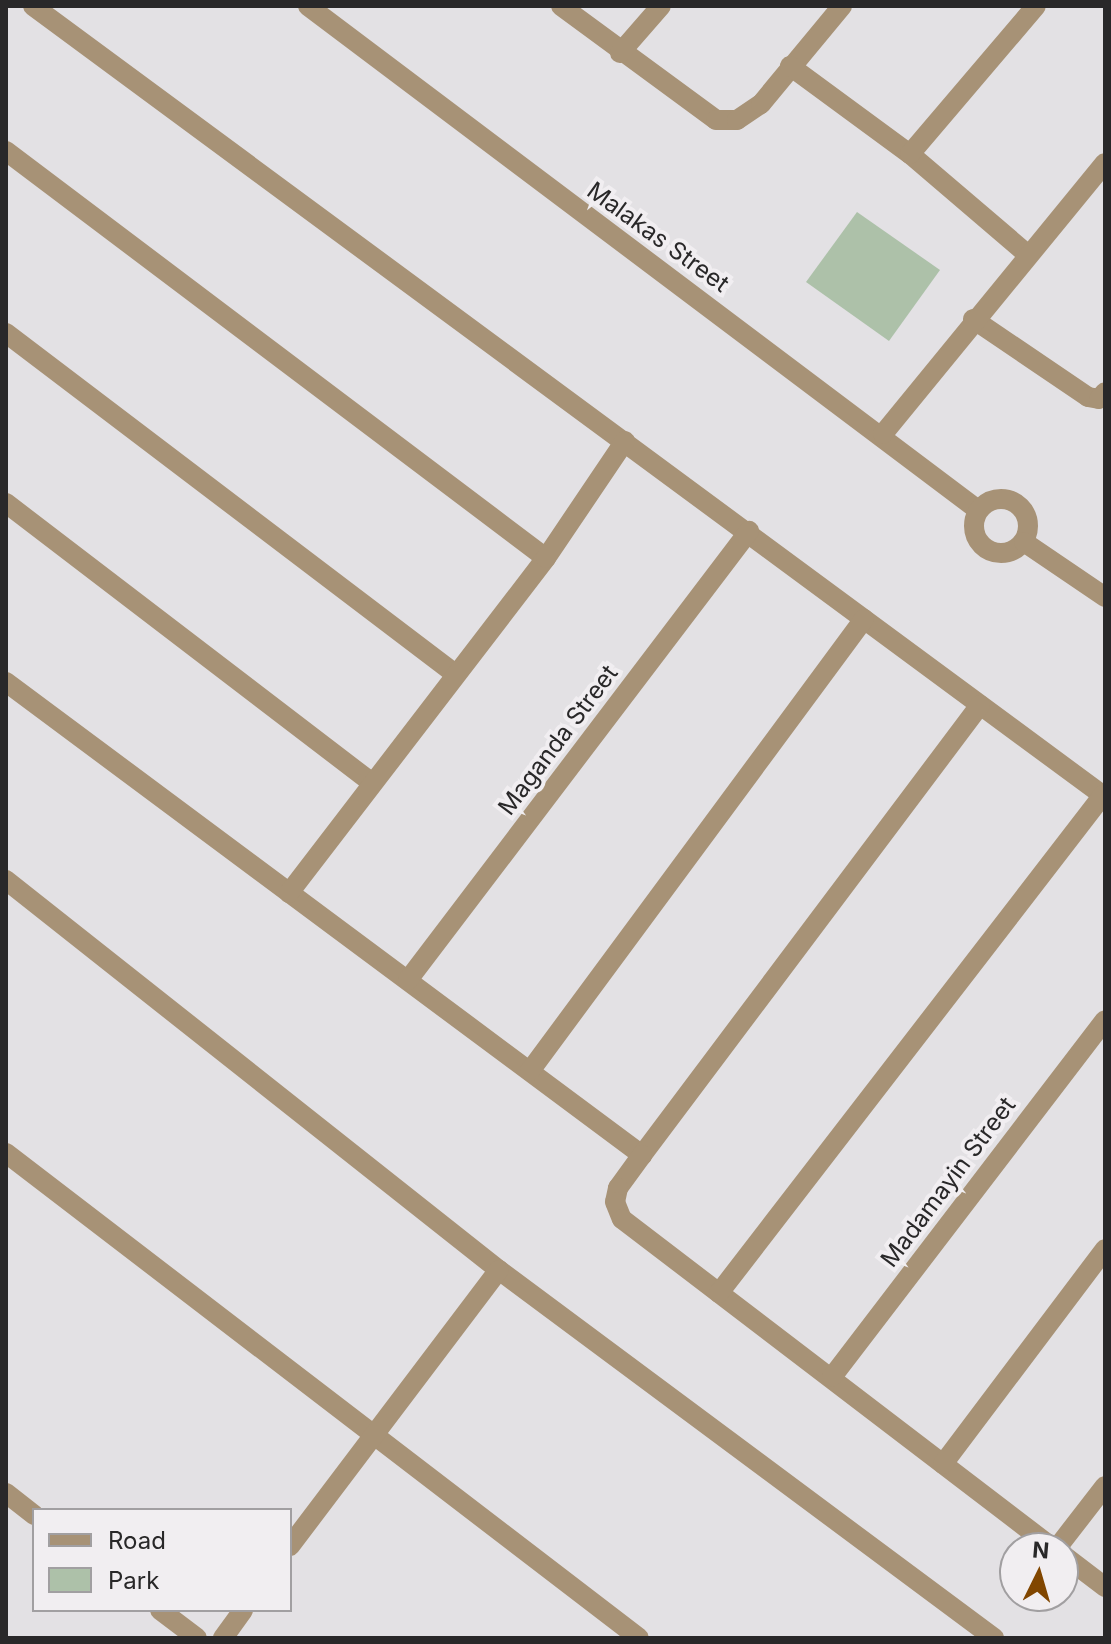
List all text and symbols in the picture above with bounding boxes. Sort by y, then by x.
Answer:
street label: Malakas Street [581,176,735,298]
street label: Maganda Street [492,659,624,821]
street label: Madamayin Street [875,1091,1021,1273]
legend [32,1508,292,1612]
text: Road [108,1526,166,1555]
north arrow [999,1532,1079,1612]
text: N [1031,1536,1050,1564]
text: Park [108,1566,159,1595]

